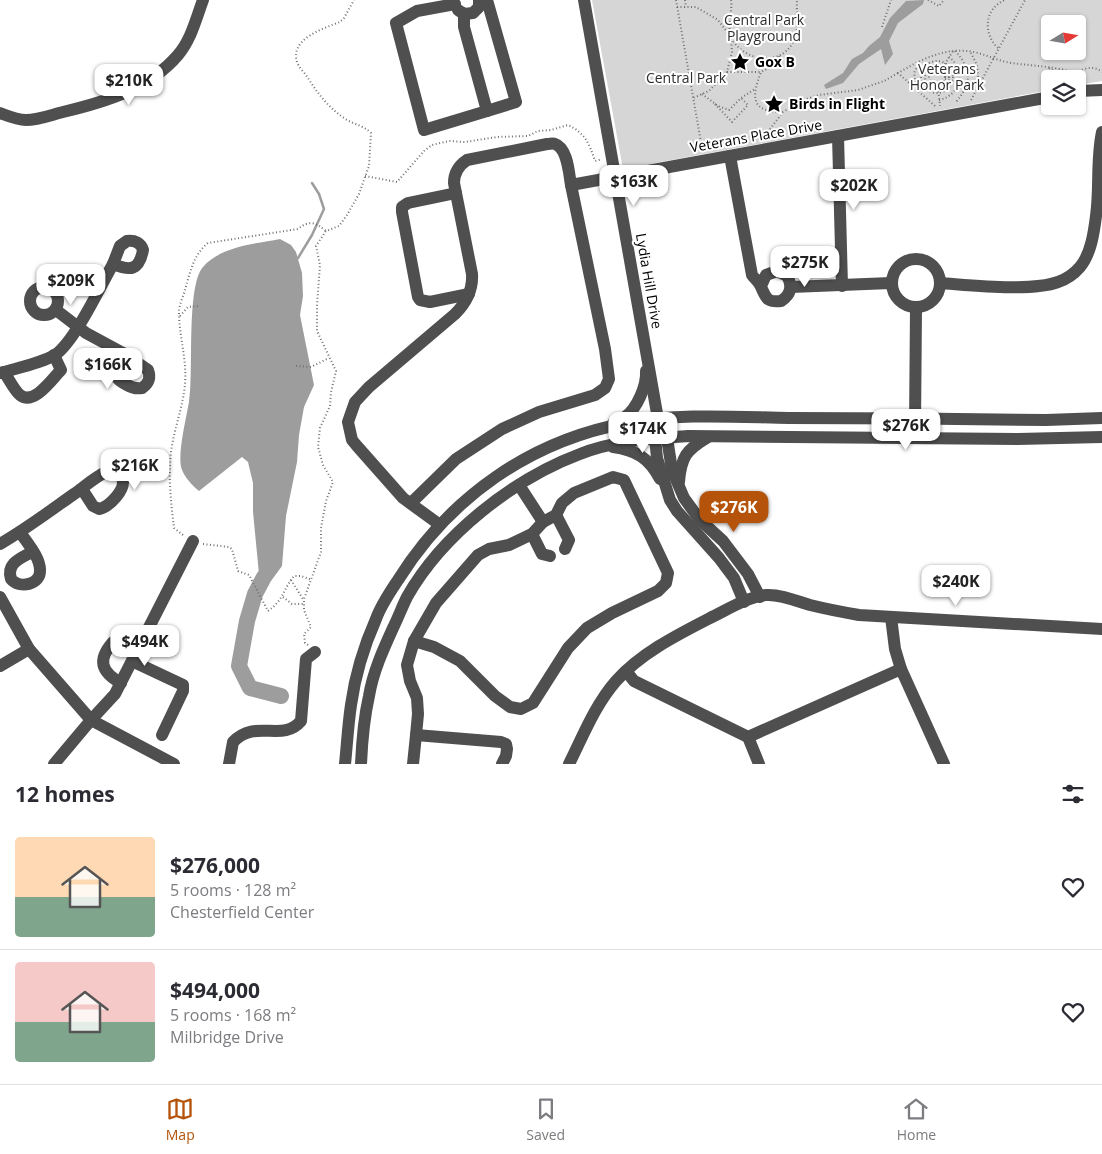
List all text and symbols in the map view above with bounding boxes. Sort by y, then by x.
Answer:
park label: Central Park Playground [724,10,805,45]
north arrow [1041,15,1086,60]
map controls [1041,15,1086,115]
place icon: Gox B [729,51,751,73]
place label: Gox B [755,52,795,71]
park label: Veterans Honor Park [910,59,985,94]
pin: $210K [94,64,164,106]
park label: Central Park [646,68,727,87]
text: $210K [105,69,153,91]
button: layers [1041,70,1086,115]
place icon: Birds in Flight [763,93,785,115]
place label: Birds in Flight [789,94,885,113]
street label: Veterans Place Drive [688,115,824,156]
pin: $163K [599,164,669,207]
pin: $202K [819,168,889,211]
text: $163K [610,170,658,192]
text: $202K [830,174,878,196]
street label: Lydia Hill Drive [632,232,667,330]
pin: $275K [770,246,840,288]
text: $275K [781,251,829,273]
pin: $209K [36,264,106,306]
text: $209K [47,269,95,291]
pin: $166K [73,348,143,390]
text: $166K [84,353,132,375]
pin: $276K [871,408,941,451]
pin: $174K [608,412,678,454]
text: $276K [882,414,930,436]
text: $174K [619,417,667,439]
pin: $216K [100,448,170,491]
text: $216K [111,454,159,476]
pin: $276K [699,490,769,533]
text: $276K [710,496,758,518]
pin: $240K [921,564,991,607]
text: $240K [932,570,980,592]
pin: $494K [110,624,180,667]
text: $494K [121,630,169,652]
text: 12 homes [15,780,115,808]
icon: filters [1059,780,1087,808]
text: $276,000 [170,851,260,879]
icon: home [55,857,115,917]
icon: heart [1059,873,1087,901]
text: 5 rooms · 128 m² [170,879,296,901]
text: Chesterfield Center [170,901,314,923]
text: $494,000 [170,976,260,1004]
icon: home [55,982,115,1042]
icon: heart [1059,998,1087,1026]
text: 5 rooms · 168 m² [170,1004,296,1026]
text: Milbridge Drive [170,1026,284,1048]
tab: Map [166,1095,195,1144]
tab: Saved [526,1095,565,1144]
tab: Home [897,1095,936,1144]

